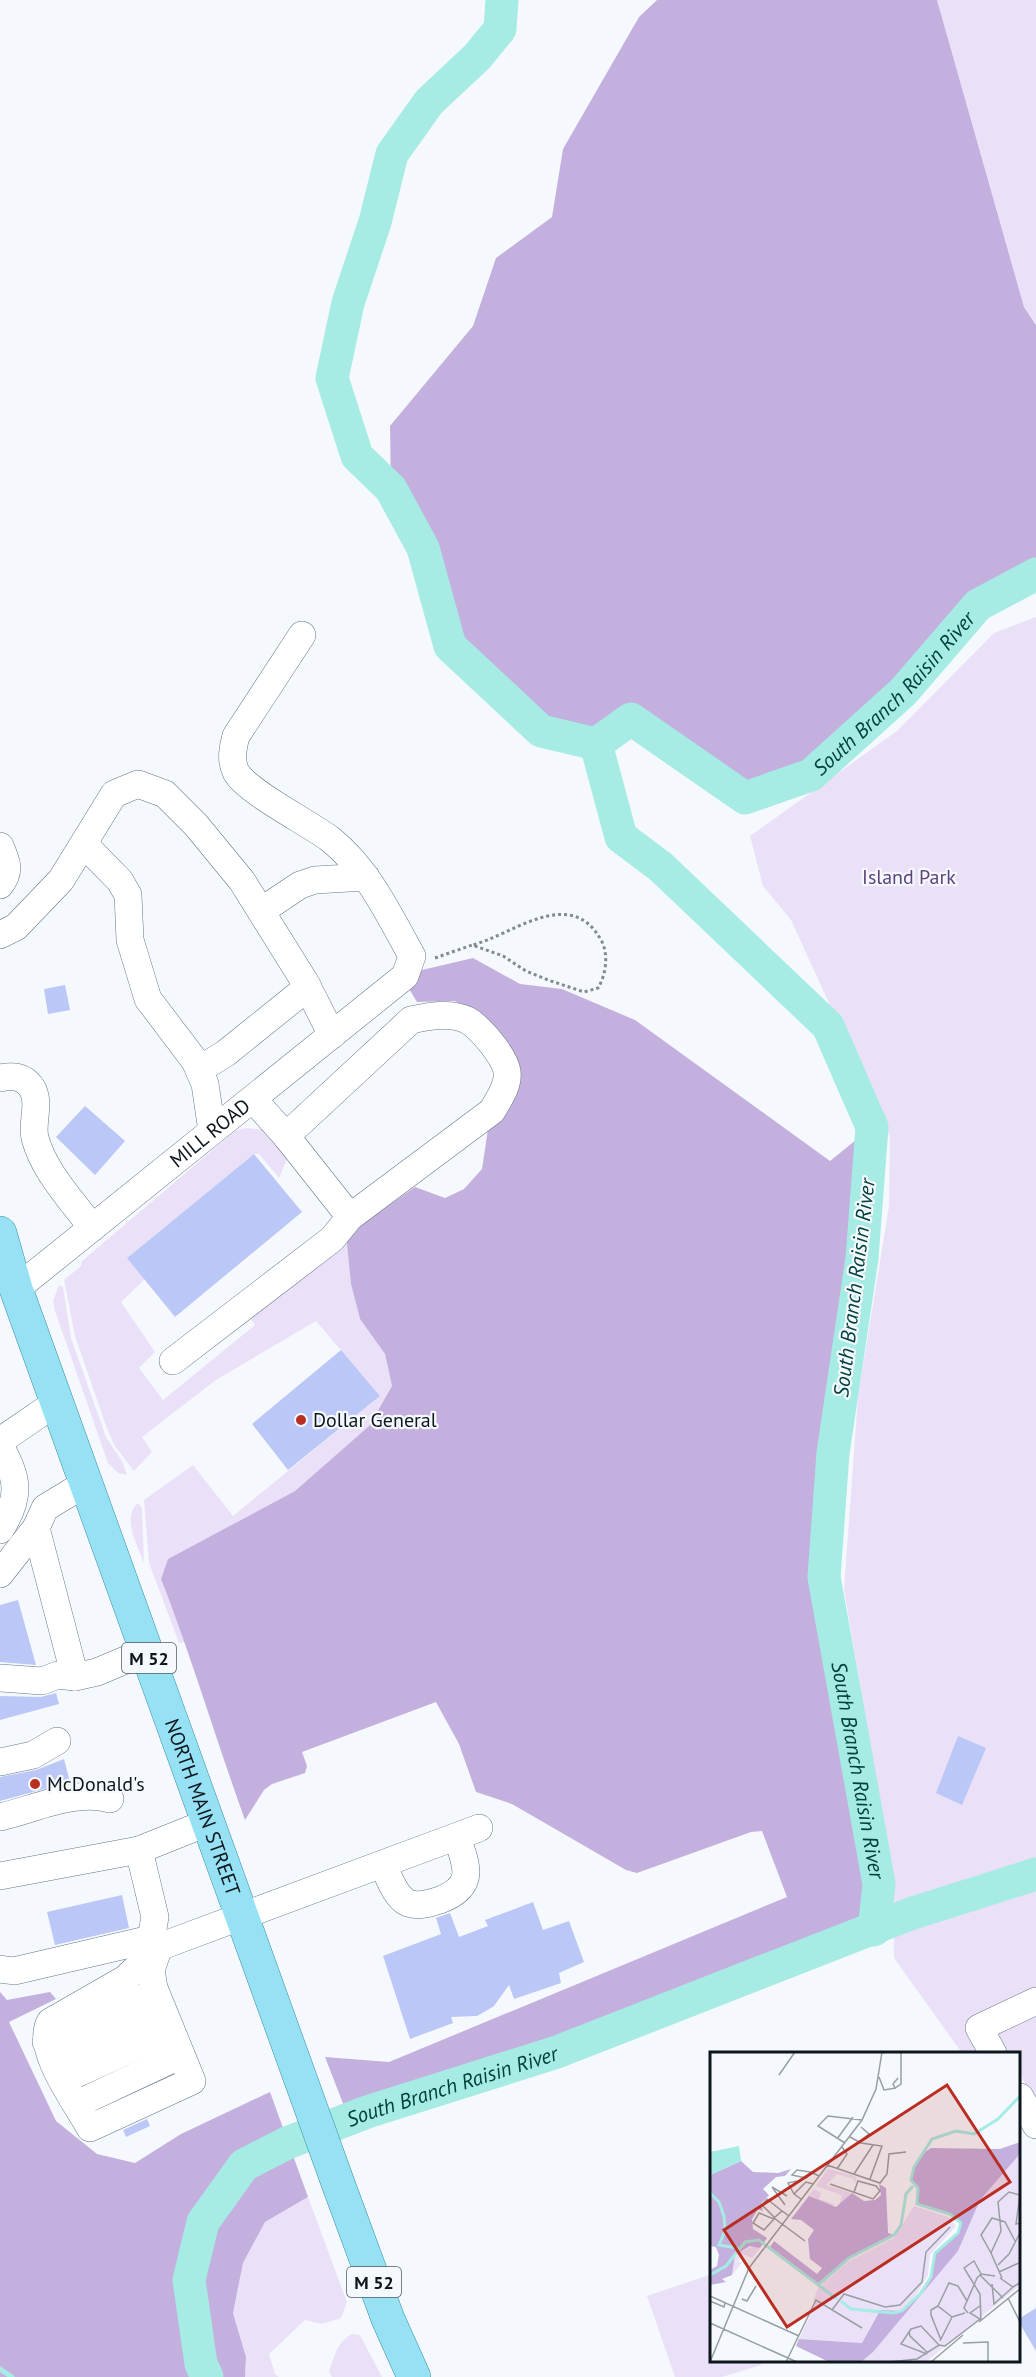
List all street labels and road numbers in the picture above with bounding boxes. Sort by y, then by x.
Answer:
street label: MILL ROAD [165,1093,255,1173]
road number: M 52 [122,1643,176,1673]
street label: NORTH MAIN STREET [159,1715,246,1899]
road number: M 52 [347,2267,401,2297]

